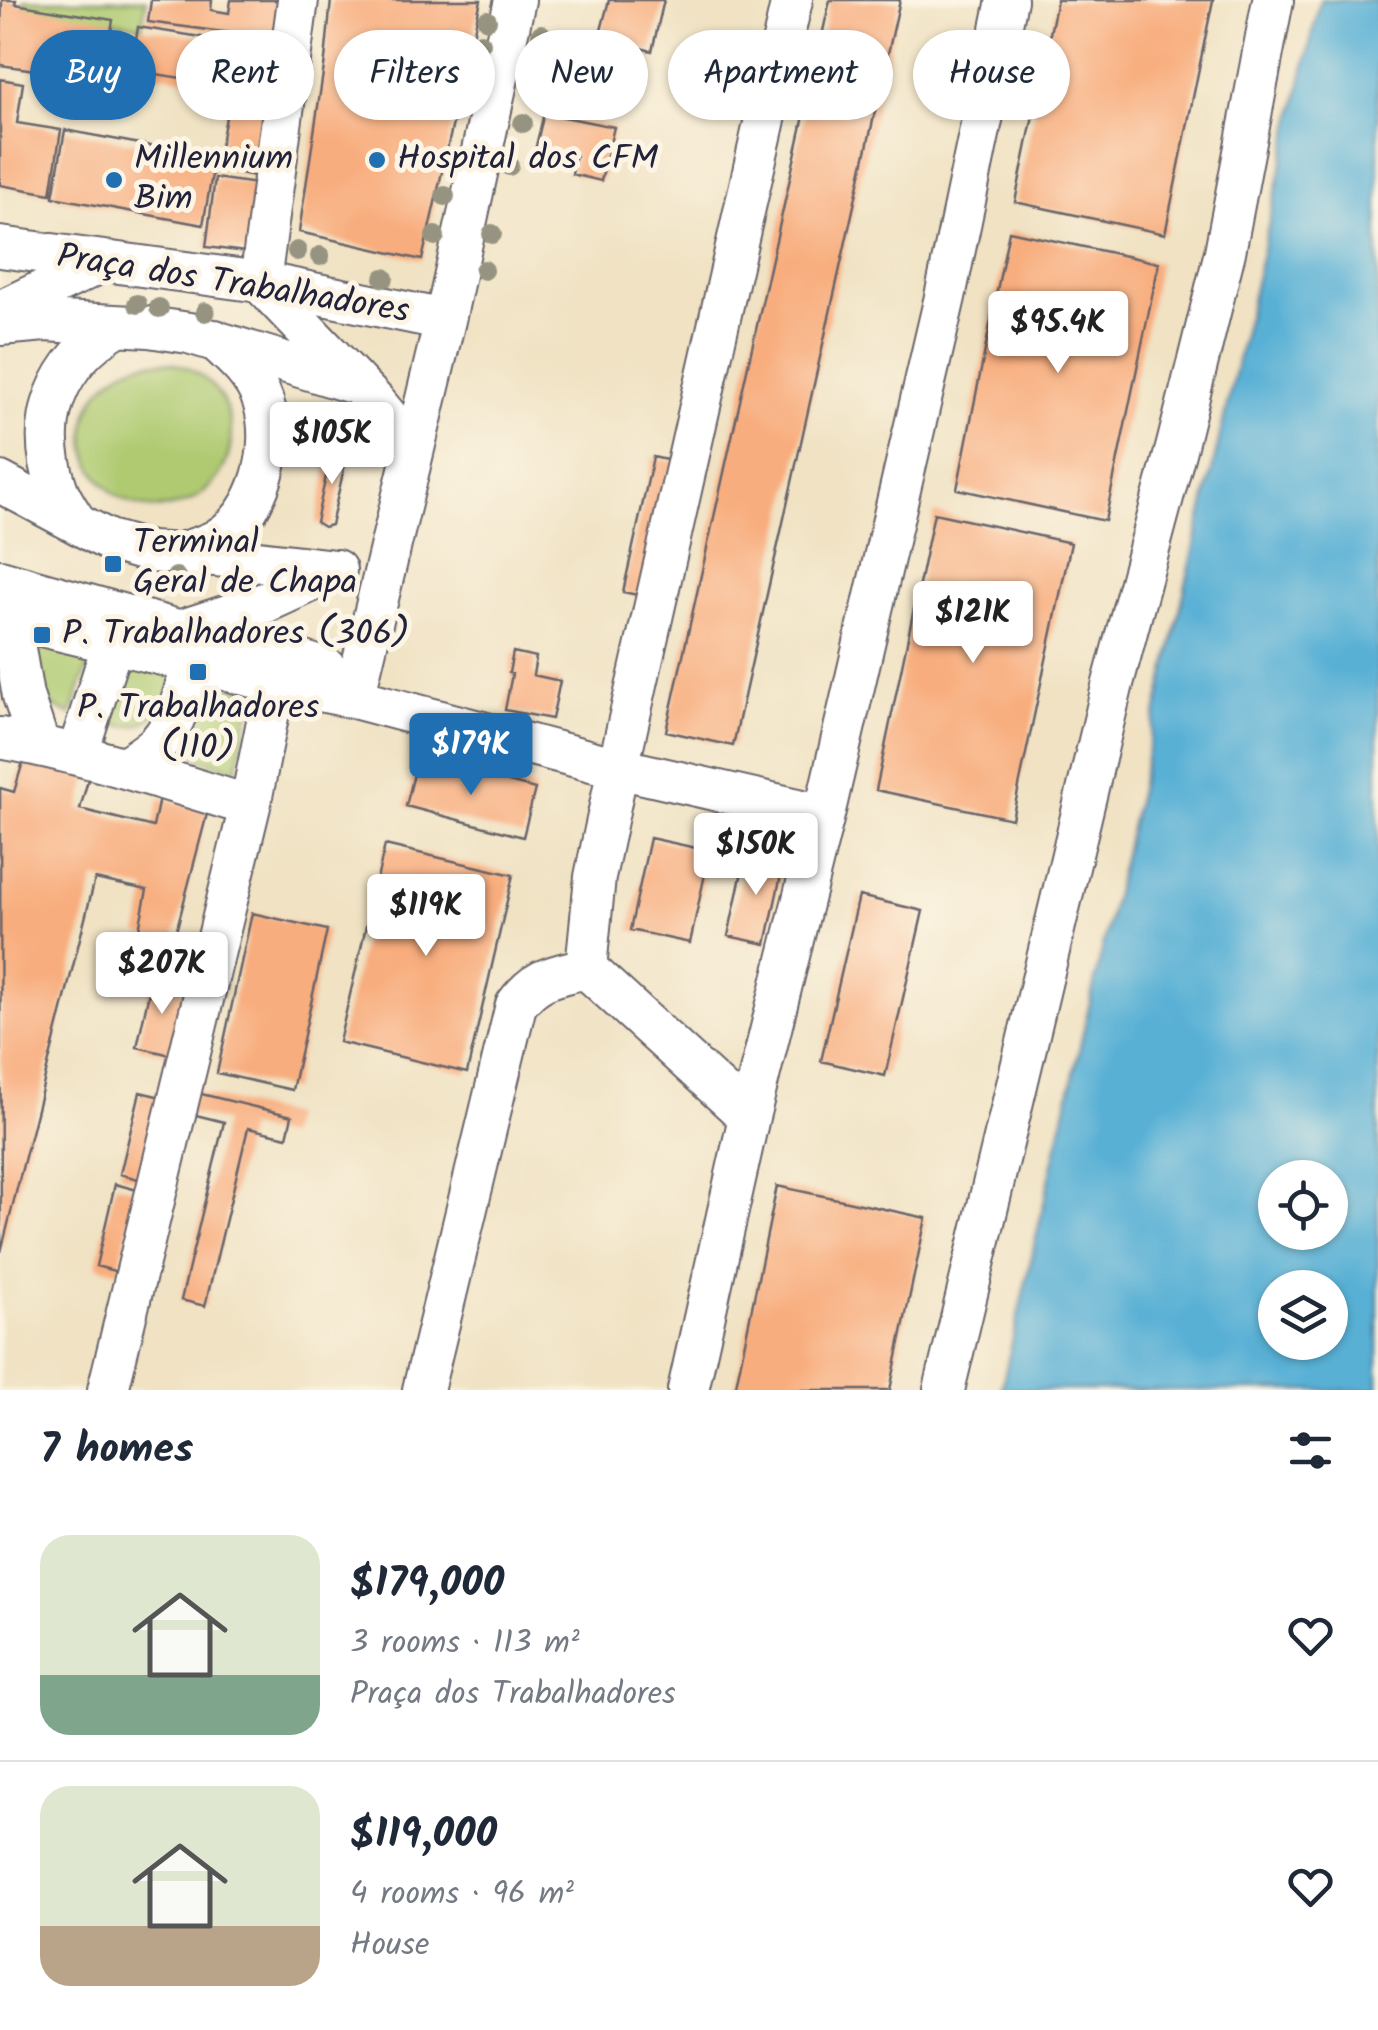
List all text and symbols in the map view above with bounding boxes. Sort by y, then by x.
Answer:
chip: Buy [30,30,156,120]
chip: Rent [176,30,314,120]
chip: Filters [334,30,495,120]
chip: New [515,30,648,120]
chip: Apartment [668,30,893,120]
chip: House [913,30,1070,120]
place label: Millennium Bim [134,132,293,228]
place label: Hospital dos CFM [397,132,658,188]
marker: Hospital dos CFM [366,149,388,171]
marker: Millennium Bim [103,169,125,191]
street label: Praça dos Trabalhadores [53,229,413,341]
pin: $95.4K [977,291,1139,376]
text: $95.4K [1010,298,1106,349]
pin: $105K [262,402,402,487]
text: $105K [292,409,372,460]
place label: Terminal Geral de Chapa [133,516,357,612]
marker: Terminal Geral de Chapa [102,553,124,575]
pin: $121K [903,581,1043,666]
text: $121K [935,588,1011,639]
place label: P. Trabalhadores (306) [62,607,410,663]
marker: P. Trabalhadores (306) [31,624,53,646]
marker: P. Trabalhadores (110) [187,661,209,683]
place label: P. Trabalhadores (110) [77,681,319,777]
pin: $179K [401,713,541,798]
text: $179K [431,720,511,771]
pin: $150K [686,813,826,898]
text: $150K [716,820,796,871]
pin: $119K [356,874,496,959]
text: $119K [389,881,463,932]
pin: $207K [92,932,232,1017]
text: $207K [118,939,206,990]
map controls [1258,1160,1348,1360]
button: locate [1258,1160,1348,1250]
button: layers [1258,1270,1348,1360]
text: 7 homes [40,1417,193,1484]
icon: filters [1283,1423,1338,1478]
text: $179,000 [350,1551,504,1618]
icon: home [120,1575,240,1695]
icon: heart [1283,1608,1338,1663]
text: 3 rooms · 113 m² [350,1618,580,1669]
text: Praça dos Trabalhadores [350,1669,676,1720]
text: $119,000 [350,1802,497,1869]
icon: home [120,1826,240,1946]
icon: heart [1283,1859,1338,1914]
text: 4 rooms · 96 m² [350,1869,574,1920]
text: House [350,1920,429,1971]

